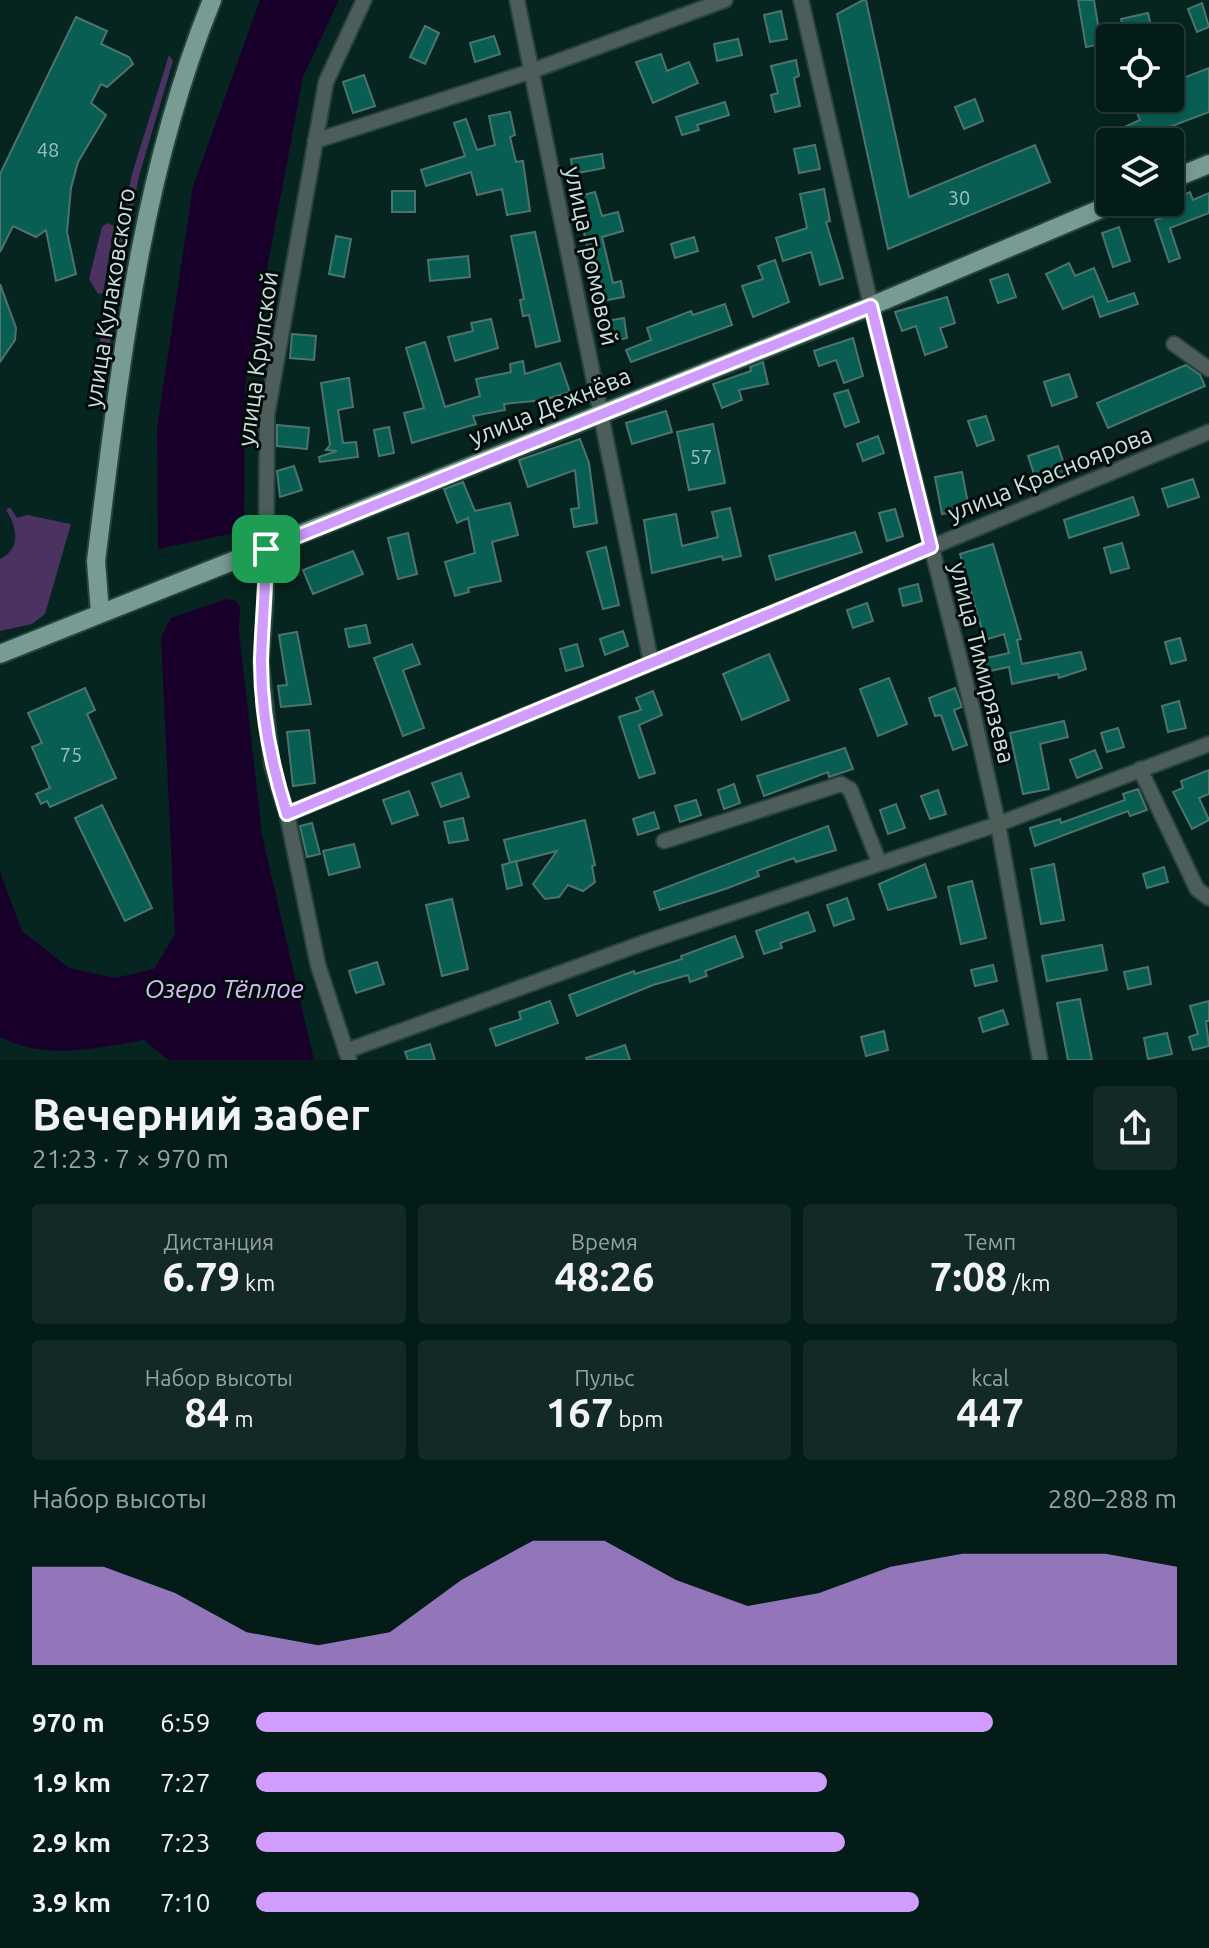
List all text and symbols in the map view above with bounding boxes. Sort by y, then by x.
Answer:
map controls [1096,24,1184,216]
button: locate [1096,24,1184,112]
button: layers [1096,128,1184,216]
house number: 48 [37,138,59,161]
street label: улица Громовой [559,164,624,348]
street label: улица Кулаковского [79,186,140,410]
house number: 30 [948,186,970,209]
street label: улица Крупской [232,270,283,448]
street label: улица Дежнёва [465,362,635,451]
street label: улица Красноярова [944,420,1156,527]
house number: 57 [690,445,712,468]
pin [232,515,300,583]
icon: arrive [244,527,288,571]
street label: улица Тимирязева [944,559,1021,766]
house number: 75 [60,743,82,766]
water label: Озеро Тёплое [144,974,304,1003]
button: share [1093,1086,1177,1170]
text: Вечерний забег [32,1089,370,1138]
text: 21:23 · 7 × 970 m [32,1144,229,1173]
text: Дистанция [164,1229,274,1254]
text: Время [571,1229,638,1254]
text: Темп [964,1229,1016,1254]
text: 6.79 [162,1254,240,1299]
text: 48:26 [554,1254,655,1299]
text: 7:08 [930,1254,1007,1299]
text: km [240,1270,275,1295]
text: /km [1007,1270,1051,1295]
text: Набор высоты [145,1365,293,1390]
text: Пульс [575,1365,634,1390]
text: kcal [971,1365,1009,1390]
text: 84 [184,1390,229,1435]
text: 167 [546,1390,613,1435]
text: 447 [956,1390,1024,1435]
text: m [229,1406,253,1431]
text: bpm [613,1406,663,1431]
text: Набор высоты [32,1484,207,1513]
text: 280–288 m [1048,1484,1177,1513]
text: 970 m [32,1708,105,1737]
text: 6:59 [160,1708,210,1737]
text: 1.9 km [32,1768,111,1797]
text: 7:27 [160,1768,210,1797]
text: 2.9 km [32,1828,111,1857]
text: 7:23 [160,1828,210,1857]
text: 3.9 km [32,1888,111,1917]
text: 7:10 [160,1888,210,1917]

